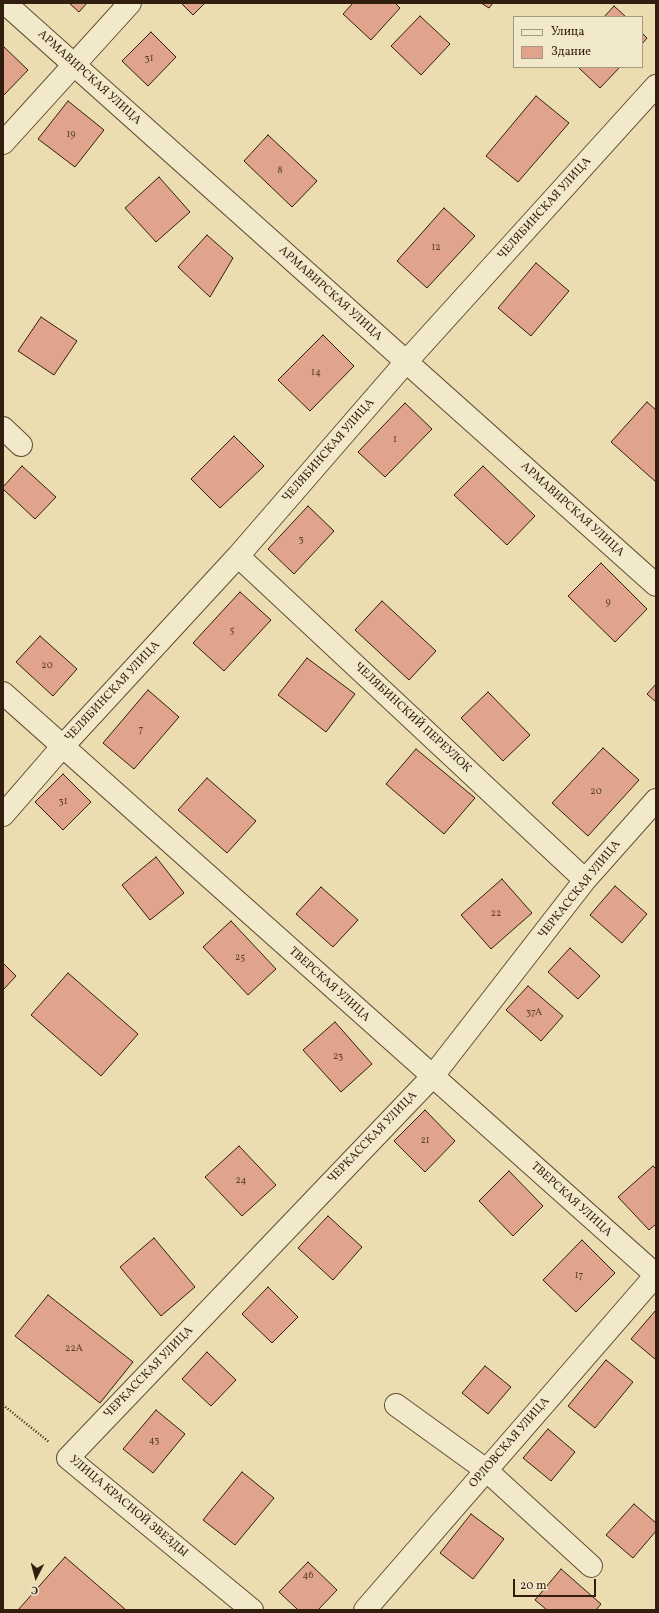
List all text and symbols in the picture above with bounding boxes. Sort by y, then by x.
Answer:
legend [513,16,643,68]
text: Улица [551,24,584,40]
street label: АРМАВИРСКАЯ УЛИЦА [34,28,144,128]
text: Здание [551,44,591,60]
house number: 31 [144,53,154,65]
house number: 19 [66,129,76,141]
street label: ЧЕЛЯБИНСКАЯ УЛИЦА [495,155,595,263]
house number: 8 [277,165,283,177]
house number: 12 [431,242,441,254]
street label: АРМАВИРСКАЯ УЛИЦА [275,244,385,344]
house number: 14 [311,367,321,379]
street label: ЧЕЛЯБИНСКАЯ УЛИЦА [280,396,378,506]
house number: 1 [393,434,397,446]
street label: АРМАВИРСКАЯ УЛИЦА [517,460,627,560]
house number: 3 [298,534,304,546]
house number: 9 [605,597,611,609]
house number: 5 [230,625,234,637]
street label: ЧЕЛЯБИНСКАЯ УЛИЦА [62,638,164,746]
house number: 20 [41,660,53,672]
street label: ЧЕЛЯБИНСКИЙ ПЕРЕУЛОК [350,660,474,776]
house number: 7 [139,724,143,736]
house number: 20 [590,786,602,798]
house number: 31 [58,796,68,808]
street label: ЧЕРКАССКАЯ УЛИЦА [536,838,624,942]
house number: 22 [491,908,501,920]
street label: ТВЕРСКАЯ УЛИЦА [285,945,373,1025]
house number: 25 [235,952,245,964]
house number: 37А [526,1007,542,1019]
house number: 23 [333,1051,343,1063]
street label: ЧЕРКАССКАЯ УЛИЦА [325,1089,421,1187]
house number: 21 [420,1135,430,1147]
street label: ТВЕРСКАЯ УЛИЦА [527,1160,615,1240]
house number: 24 [235,1175,247,1187]
house number: 17 [575,1270,583,1282]
street label: ЧЕРКАССКАЯ УЛИЦА [101,1324,197,1422]
house number: 22А [65,1343,83,1355]
street label: ОРЛОВСКАЯ УЛИЦА [467,1395,553,1491]
house number: 43 [149,1435,159,1447]
street label: УЛИЦА КРАСНОЙ ЗВЕЗДЫ [66,1453,190,1561]
north arrow [16,1557,56,1597]
house number: 46 [303,1570,313,1582]
scale bar [515,1571,598,1597]
text: 20 m [520,1578,547,1594]
text: С [30,1582,39,1597]

